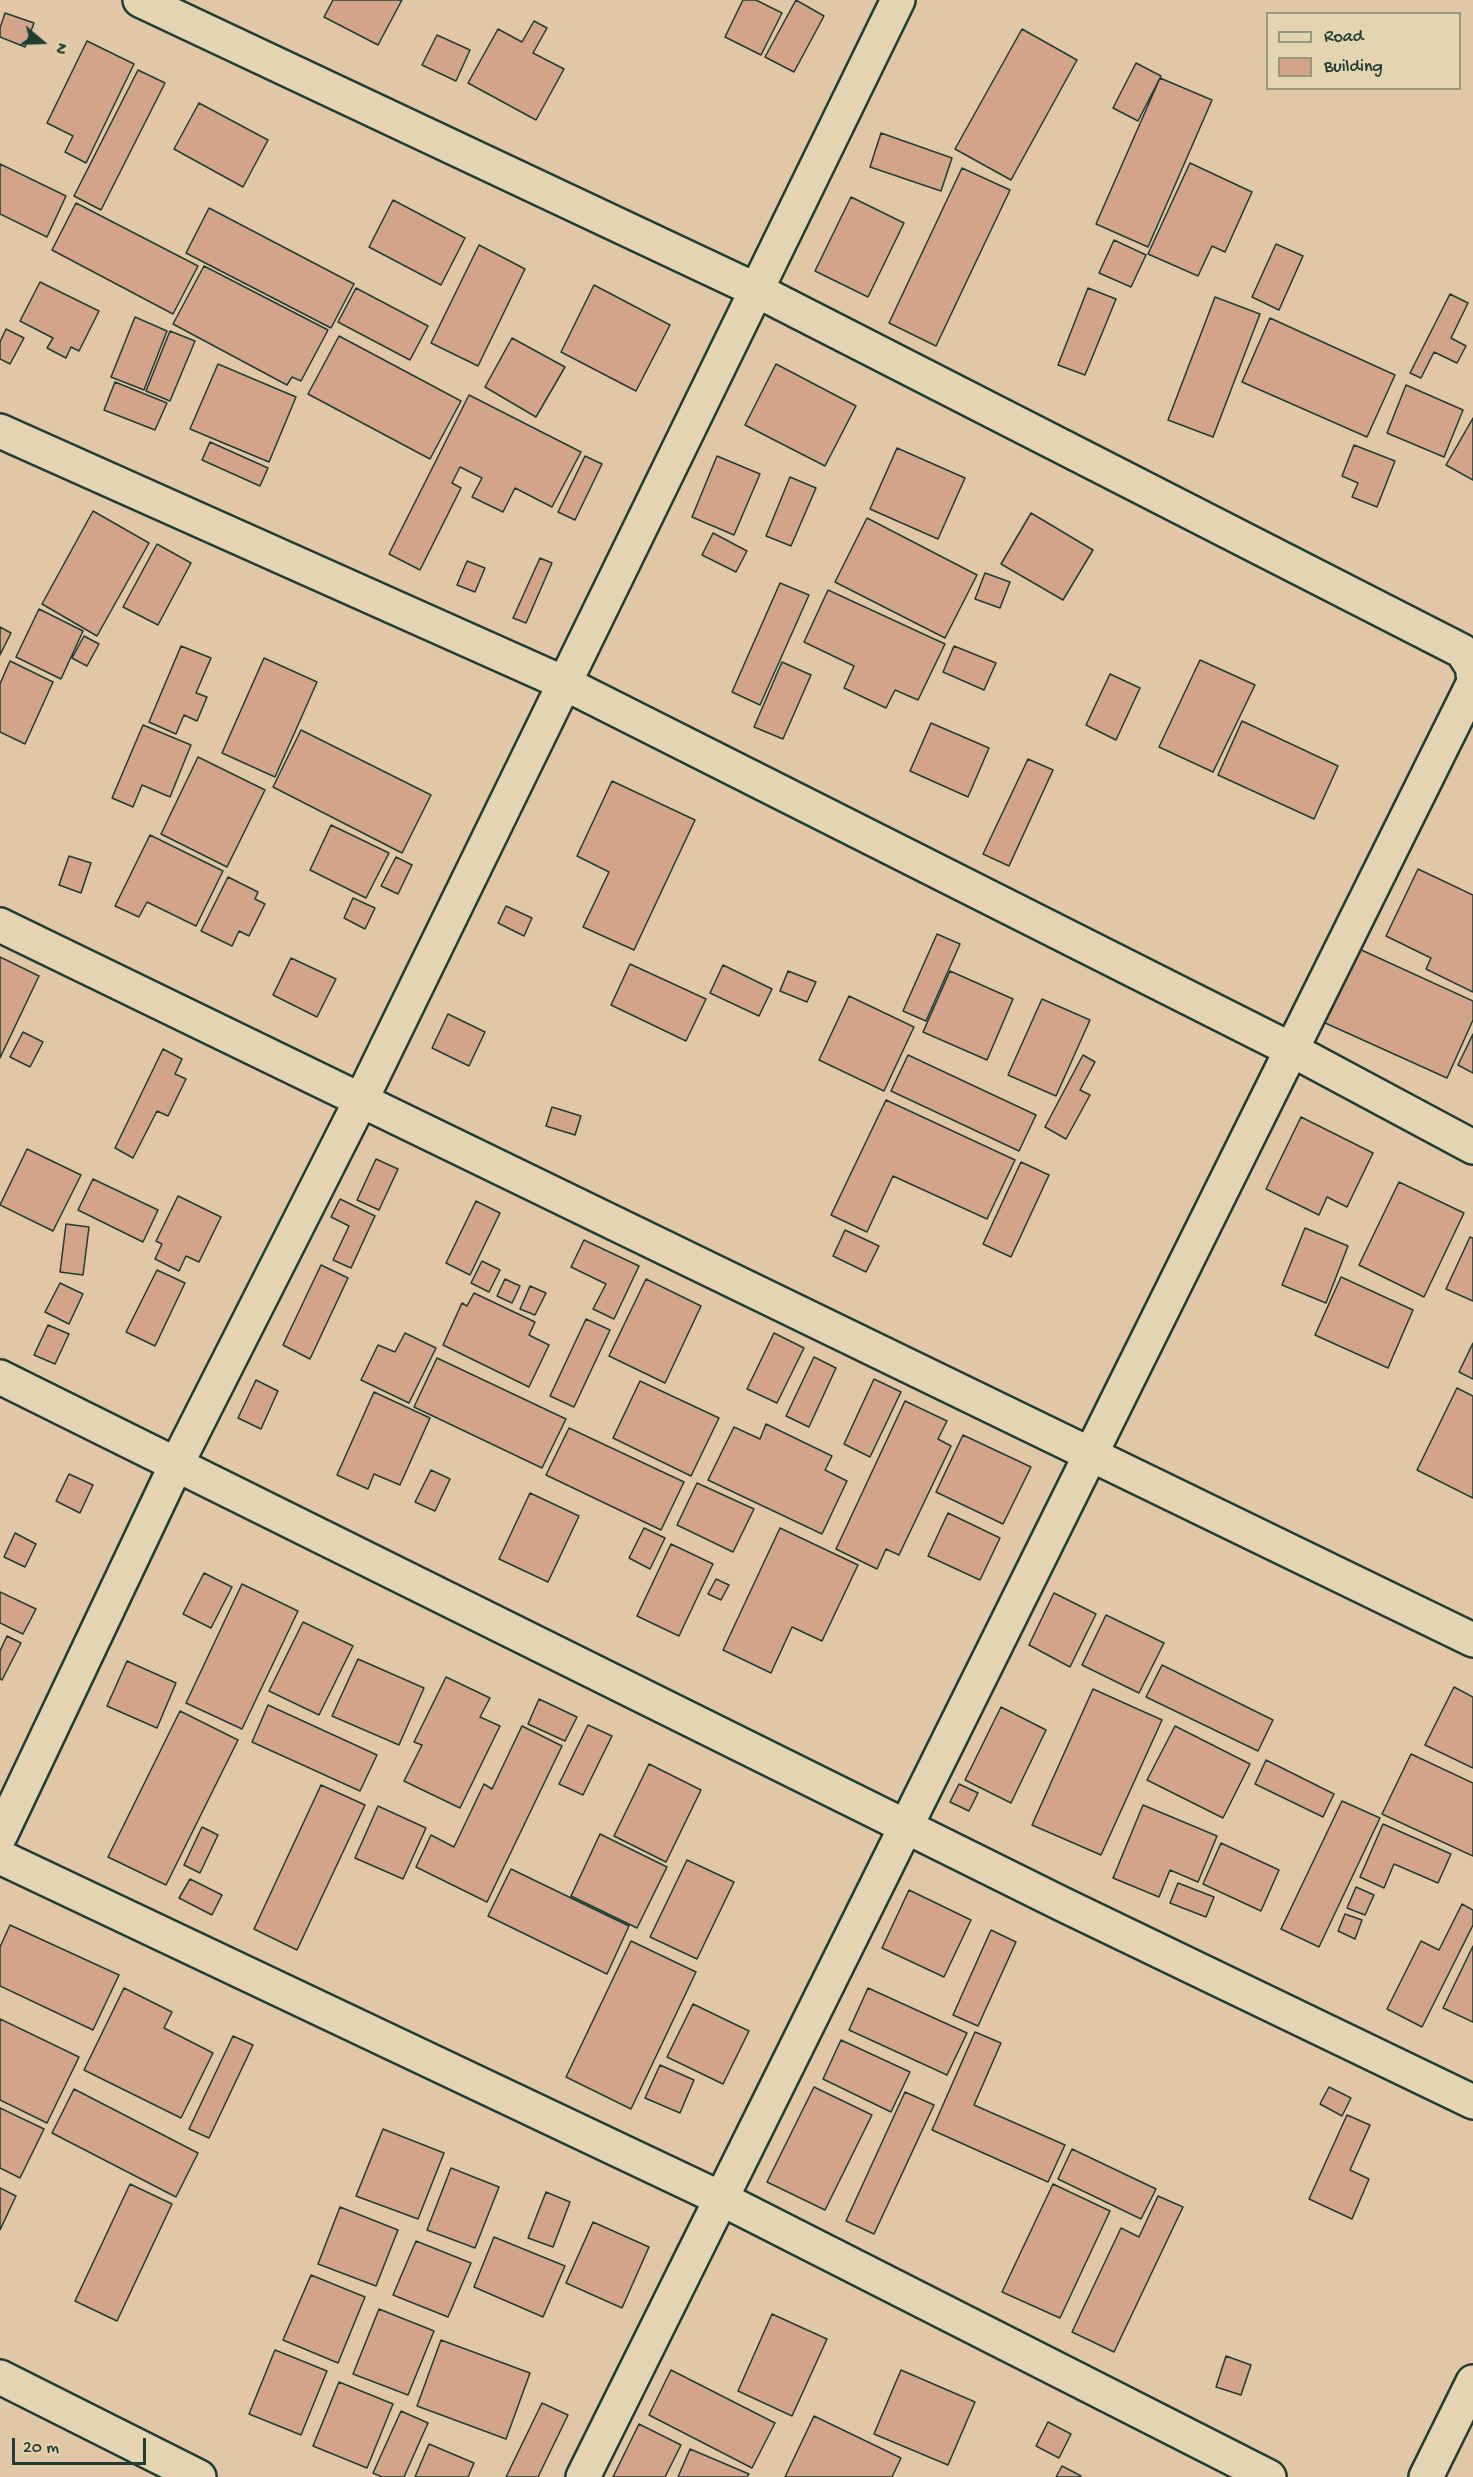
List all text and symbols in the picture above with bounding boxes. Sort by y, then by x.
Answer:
north arrow [12,12,72,72]
legend [1266,12,1461,90]
text: Road [1324,27,1363,48]
text: N [49,40,70,56]
text: Building [1324,57,1383,78]
scale bar [15,2426,148,2464]
text: 20 m [23,2438,59,2459]

